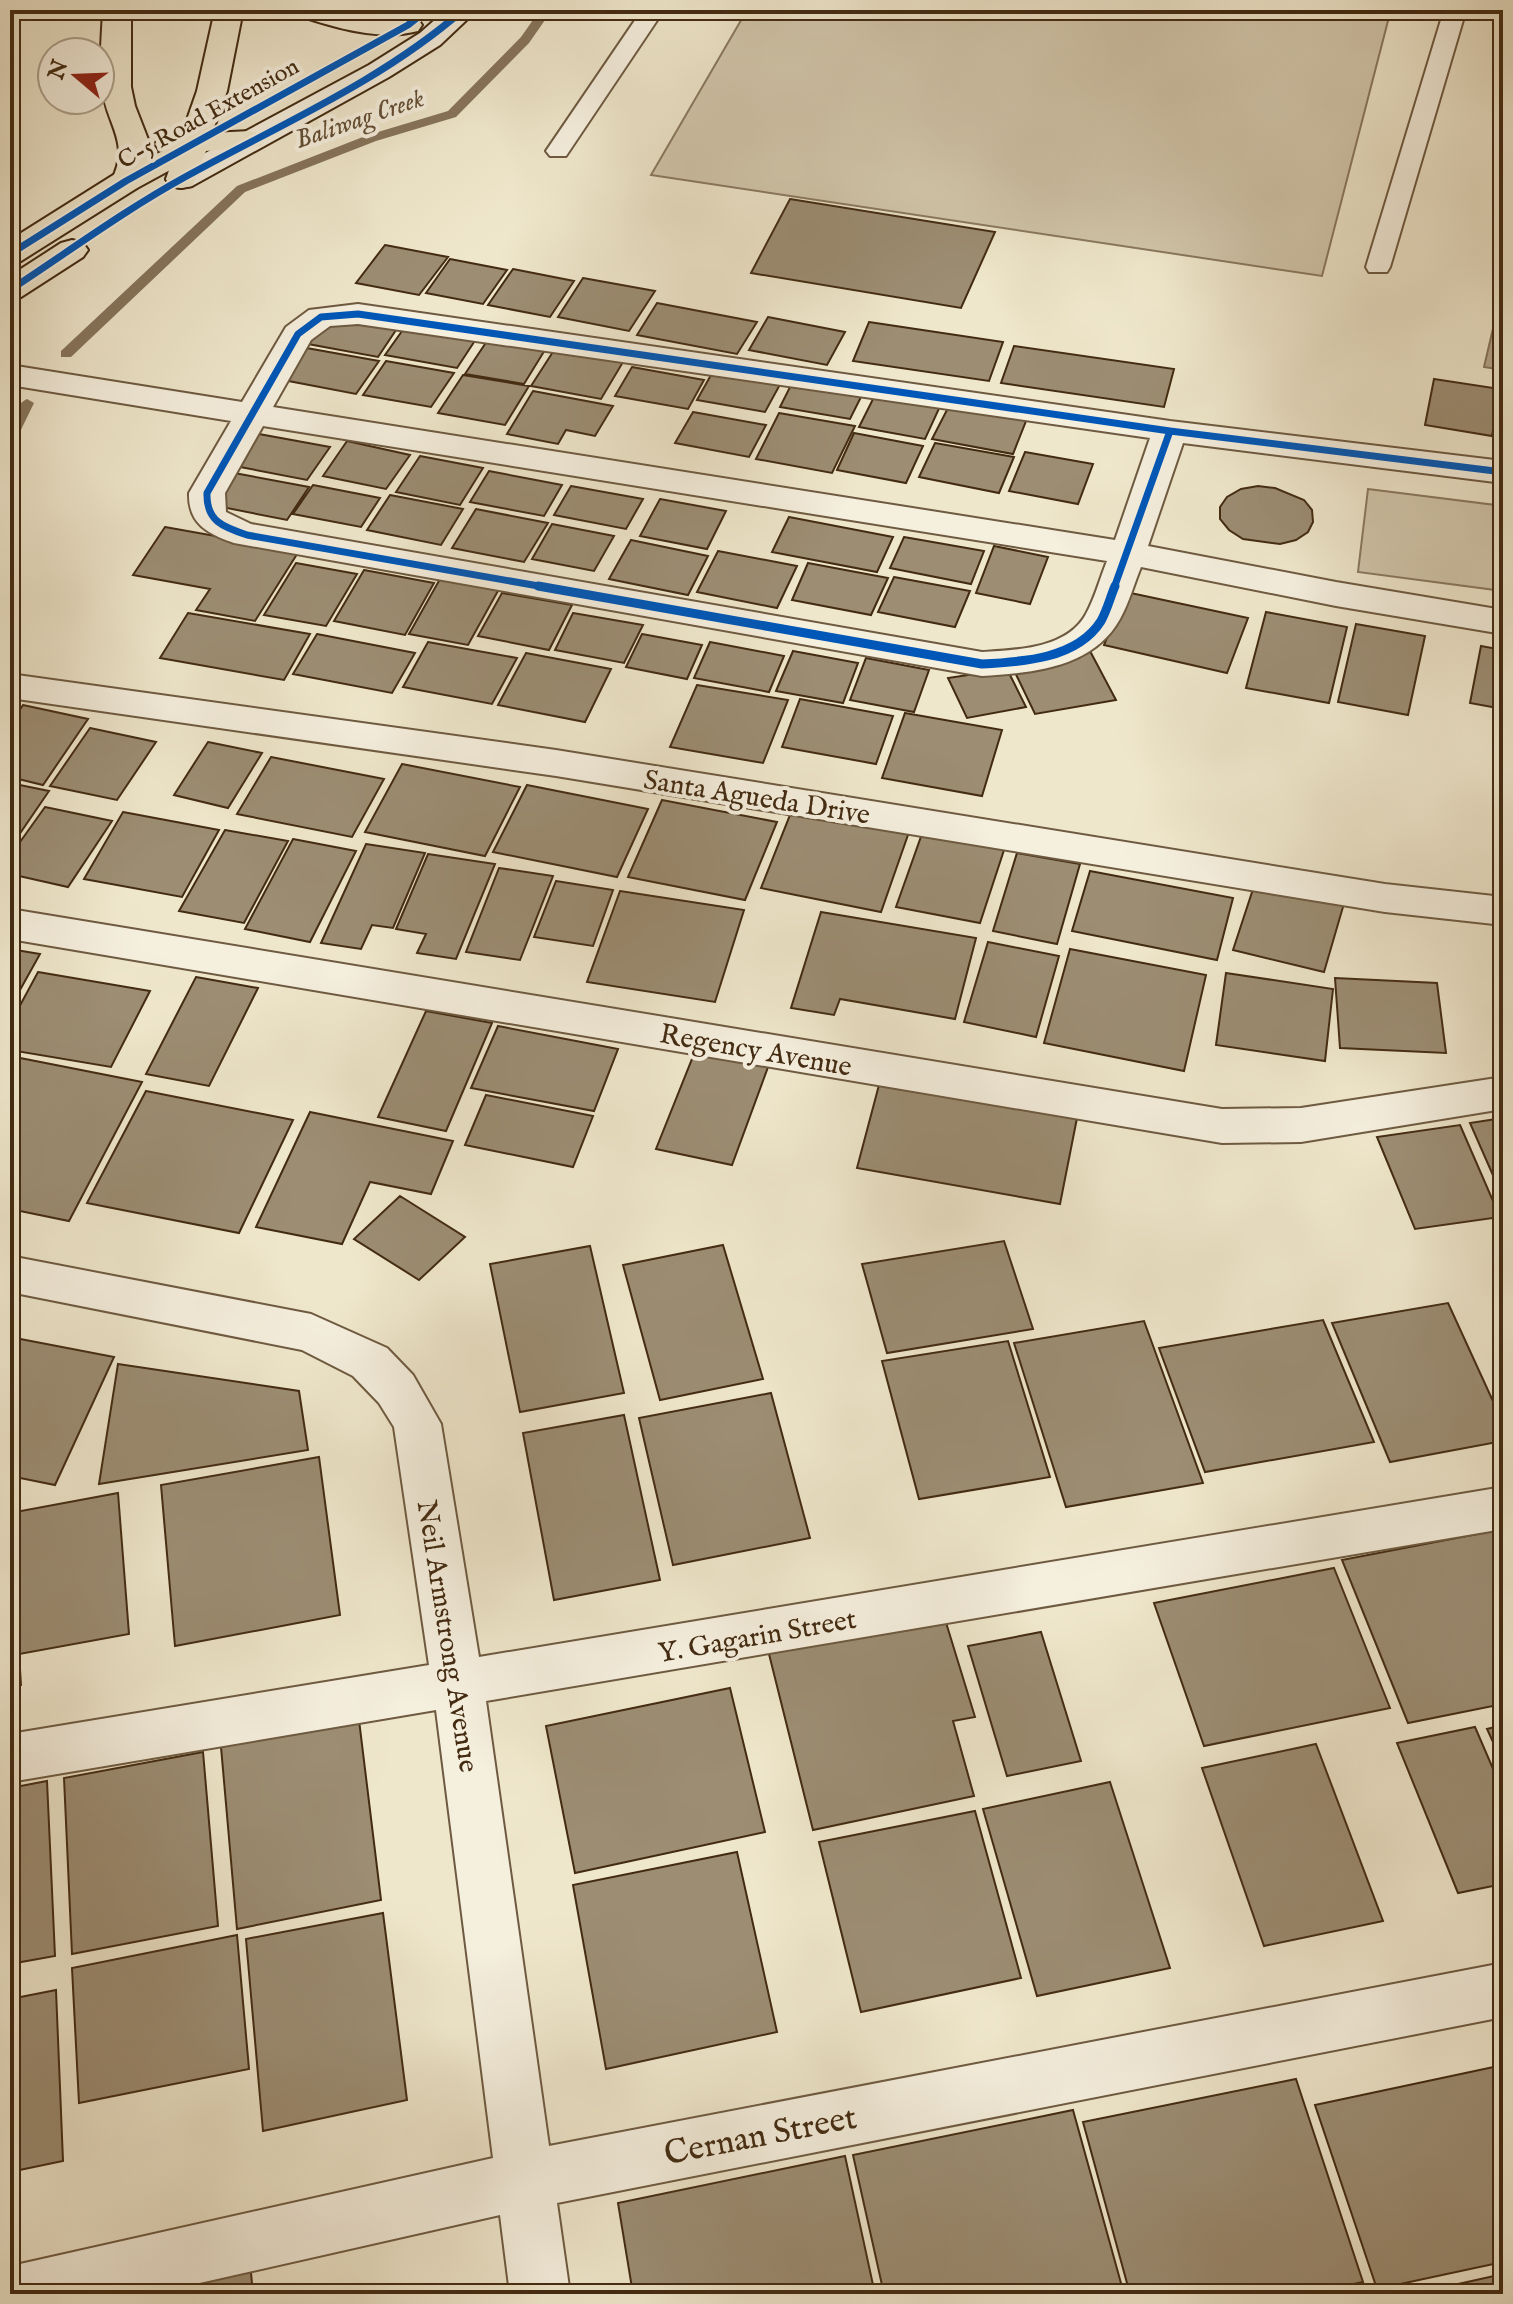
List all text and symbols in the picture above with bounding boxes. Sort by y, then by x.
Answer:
north arrow [36,36,116,116]
street label: C-5 Road Extension [113,52,305,177]
text: N [42,57,75,85]
water label: Baliwag Creek [291,82,429,158]
street label: Santa Agueda Drive [641,763,873,834]
street label: Regency Avenue [657,1017,854,1086]
street label: Neil Armstrong Avenue [408,1498,485,1775]
street label: Y. Gagarin Street [656,1603,860,1672]
street label: Cernan Street [661,2097,860,2176]

